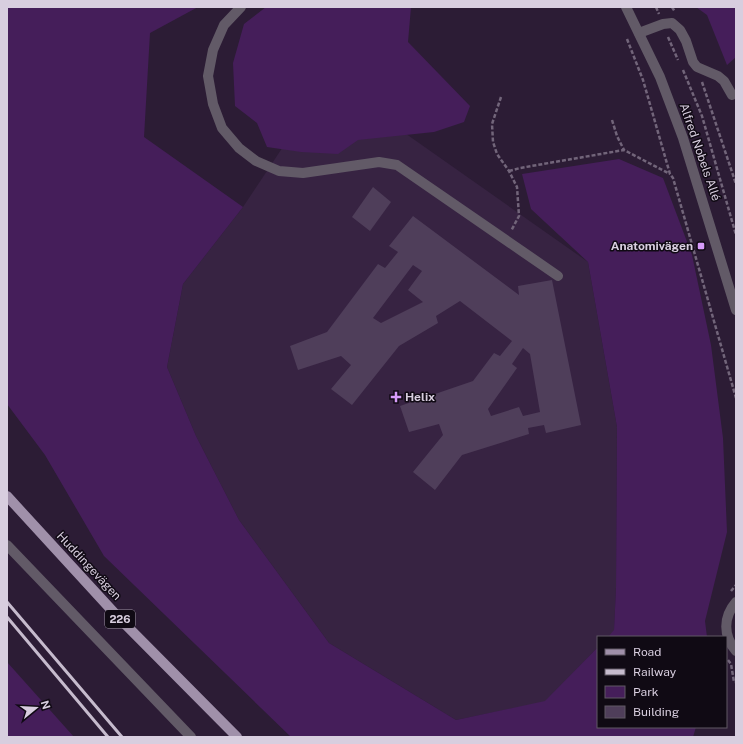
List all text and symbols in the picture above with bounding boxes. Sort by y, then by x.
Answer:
street label: Alfred Nobels Allé [677,101,723,203]
place label: Anatomivägen [611,239,693,253]
marker: Anatomivägen [696,241,706,251]
place label: Helix [405,390,435,404]
marker: Helix [390,391,402,403]
street label: Huddingevägen [54,529,124,603]
road number: 226 [105,610,135,628]
legend [597,636,727,728]
text: Road [633,645,661,659]
text: Railway [633,665,677,679]
text: Park [633,685,659,699]
north arrow [16,688,56,728]
text: N [38,699,53,711]
text: Building [633,705,679,719]

